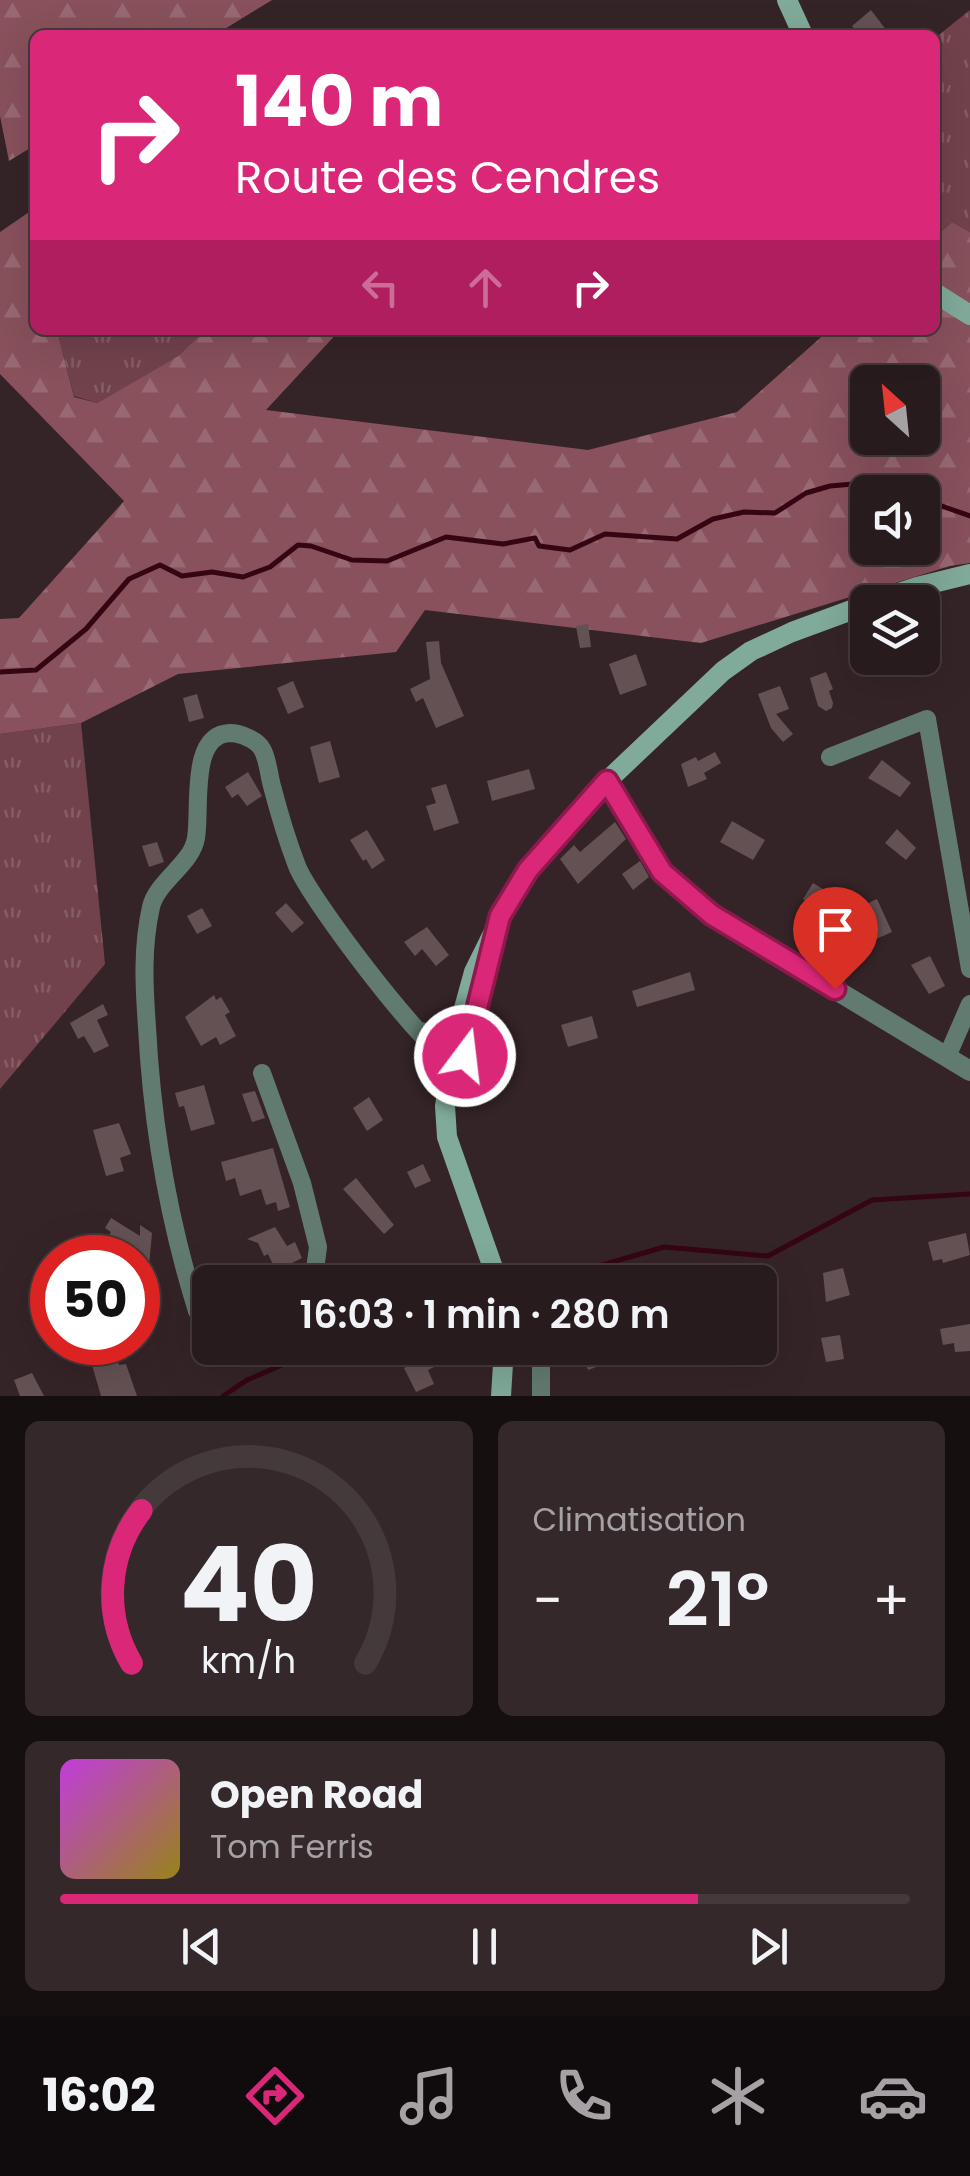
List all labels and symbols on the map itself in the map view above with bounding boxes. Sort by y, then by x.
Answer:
north arrow [850,365,940,455]
pin [793,887,878,990]
position arrow [413,1004,517,1108]
speed limit sign: 50 [30,1235,160,1365]

